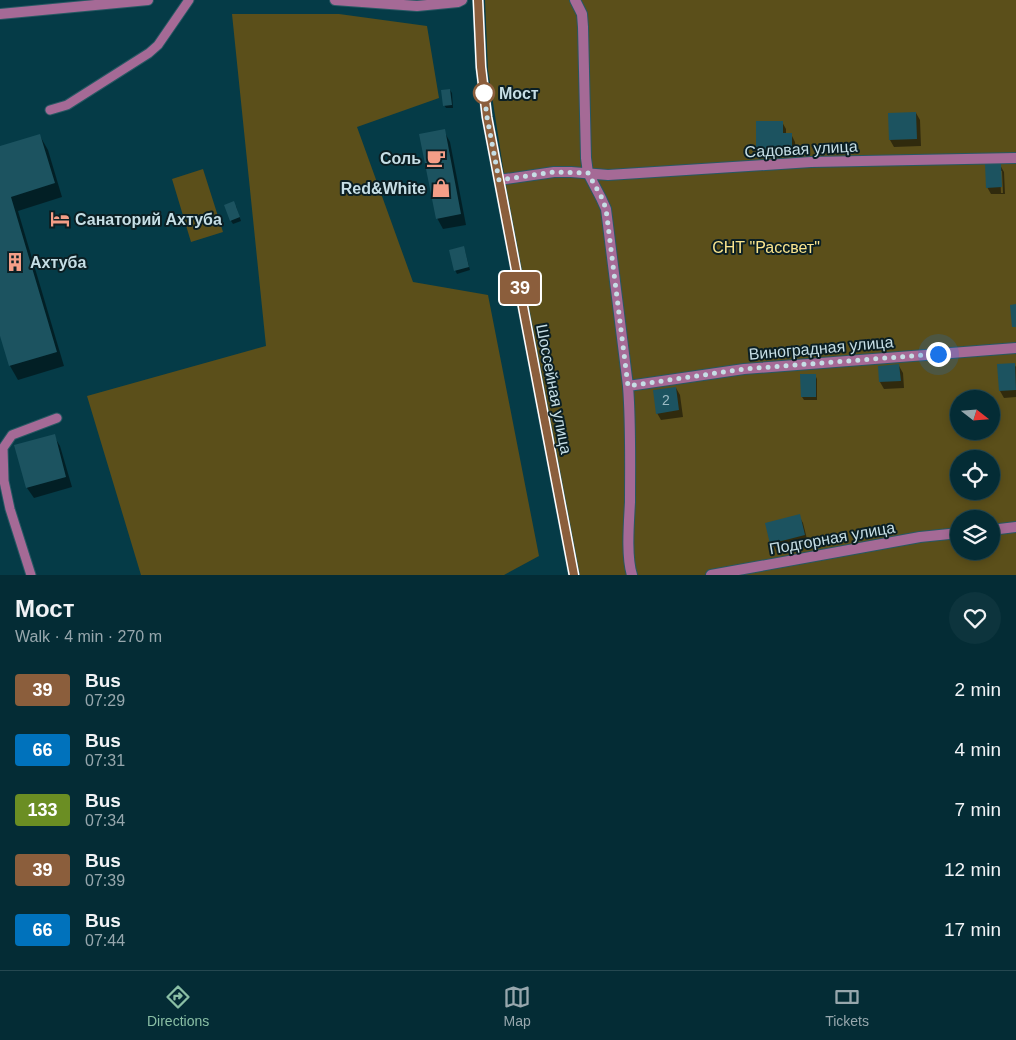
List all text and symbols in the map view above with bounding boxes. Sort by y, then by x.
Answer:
marker: Мост [473,82,495,104]
place label: Мост [499,85,539,102]
street label: Садовая улица [744,138,858,160]
cafe icon: Соль [425,147,447,169]
place label: Соль [380,150,421,167]
shop icon: Red&White [430,177,452,199]
place label: Red&White [341,180,426,197]
hotel icon: Санаторий Ахтуба [49,208,71,230]
place label: Санаторий Ахтуба [75,211,222,228]
park label: СНТ "Рассвет" [712,239,820,256]
building icon: Ахтуба [4,251,26,273]
place label: Ахтуба [30,254,86,271]
line badge: 39 [498,272,542,304]
text: 39 [510,278,530,298]
street label: Шоссейная улица [533,322,575,456]
street label: Виноградная улица [748,333,894,363]
your location [926,342,951,367]
north arrow [950,390,1000,440]
map controls [950,390,1000,560]
house number: 2 [662,392,670,408]
button: locate [950,450,1000,500]
button: layers [950,510,1000,560]
street label: Подгорная улица [768,519,896,557]
button: heart [949,592,1001,644]
text: Мост [15,595,74,622]
text: Walk · 4 min · 270 m [15,628,162,645]
text: Bus [85,670,121,691]
text: 2 min [955,679,1001,700]
text: 39 [32,680,53,700]
text: 07:29 [85,692,125,709]
text: Bus [85,730,121,751]
text: 4 min [955,739,1001,760]
text: 66 [32,740,53,760]
text: 07:31 [85,752,125,769]
text: Bus [85,790,121,811]
text: 7 min [955,799,1001,820]
text: 133 [27,800,58,820]
text: 07:34 [85,812,125,829]
text: Bus [85,850,121,871]
text: 12 min [944,859,1001,880]
text: 39 [32,860,53,880]
text: 07:39 [85,872,125,889]
text: Bus [85,910,121,931]
text: 17 min [944,919,1001,940]
text: 66 [32,920,53,940]
text: 07:44 [85,932,125,949]
tab: Directions [147,983,209,1029]
tab: Map [503,983,531,1029]
tab: Tickets [825,983,869,1029]

